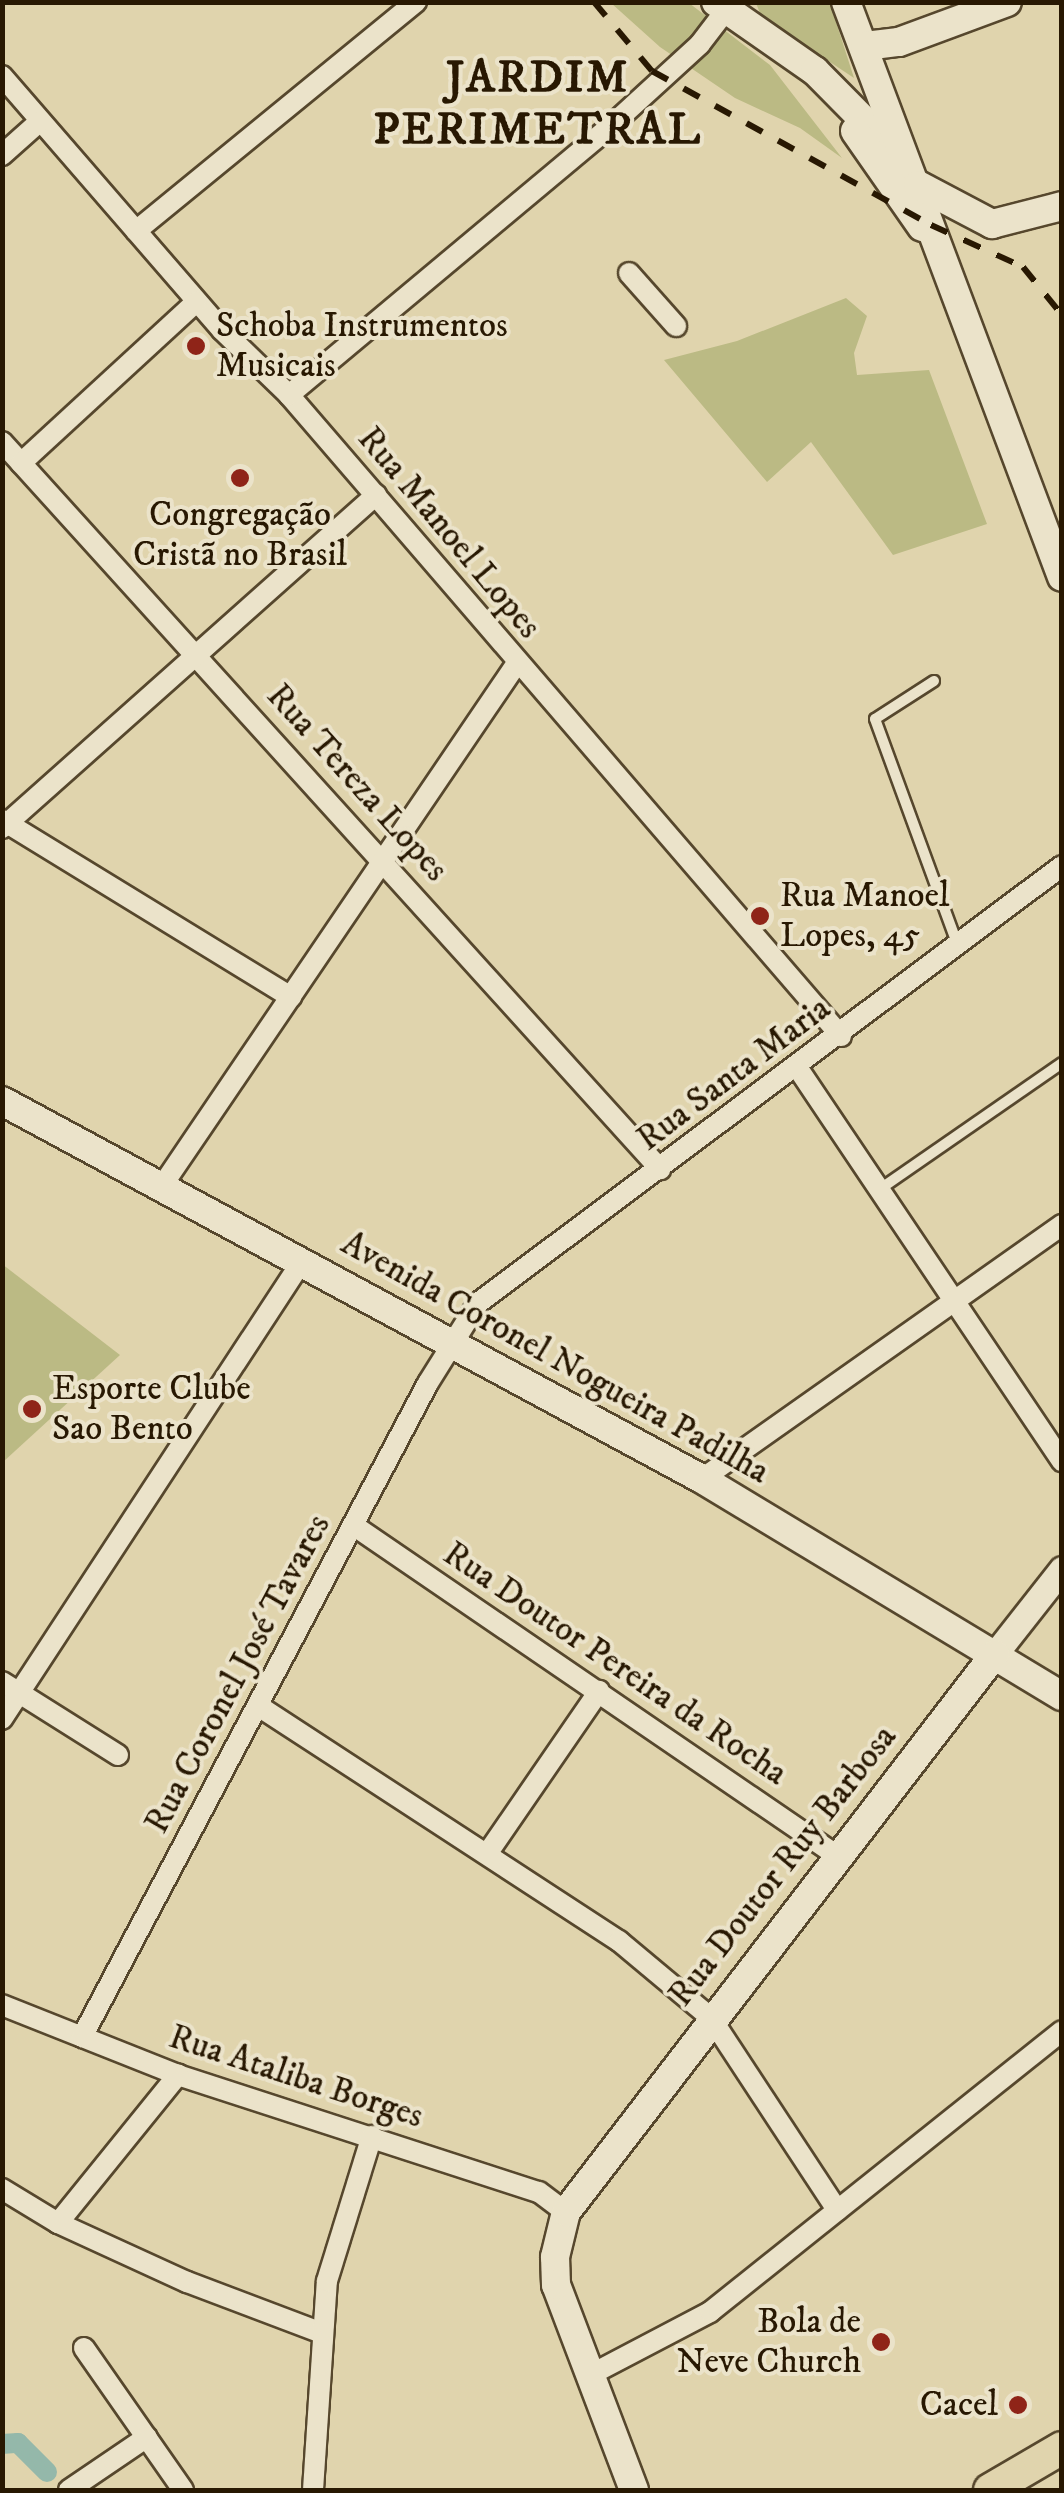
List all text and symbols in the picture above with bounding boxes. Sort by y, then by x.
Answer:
district label: JARDIM PERIMETRAL [373,52,703,158]
place label: Schoba Instrumentos Musicais [216,305,508,387]
marker: Schoba Instrumentos Musicais [185,335,207,357]
street label: Rua Manoel Lopes [348,419,550,647]
marker: Congregação Cristã no Brasil [229,467,251,489]
place label: Congregação Cristã no Brasil [133,494,347,576]
street label: Rua Tereza Lopes [257,676,457,890]
place label: Rua Manoel Lopes, 45 [780,875,950,957]
marker: Rua Manoel Lopes, 45 [749,905,771,927]
street label: Rua Santa Maria [629,988,839,1160]
street label: Avenida Coronel Nogueira Padilha [334,1223,776,1493]
place label: Esporte Clube Sao Bento [52,1368,251,1450]
marker: Esporte Clube Sao Bento [21,1398,43,1420]
street label: Rua Coronel José Tavares [136,1507,340,1841]
street label: Rua Doutor Pereira da Rocha [435,1533,795,1795]
street label: Rua Doutor Ruy Barbosa [660,1717,906,2015]
street label: Rua Ataliba Borges [164,2016,428,2138]
place label: Bola de Neve Church [676,2301,861,2383]
marker: Bola de Neve Church [870,2331,892,2353]
place label: Cacel [920,2384,998,2426]
marker: Cacel [1007,2394,1029,2416]

